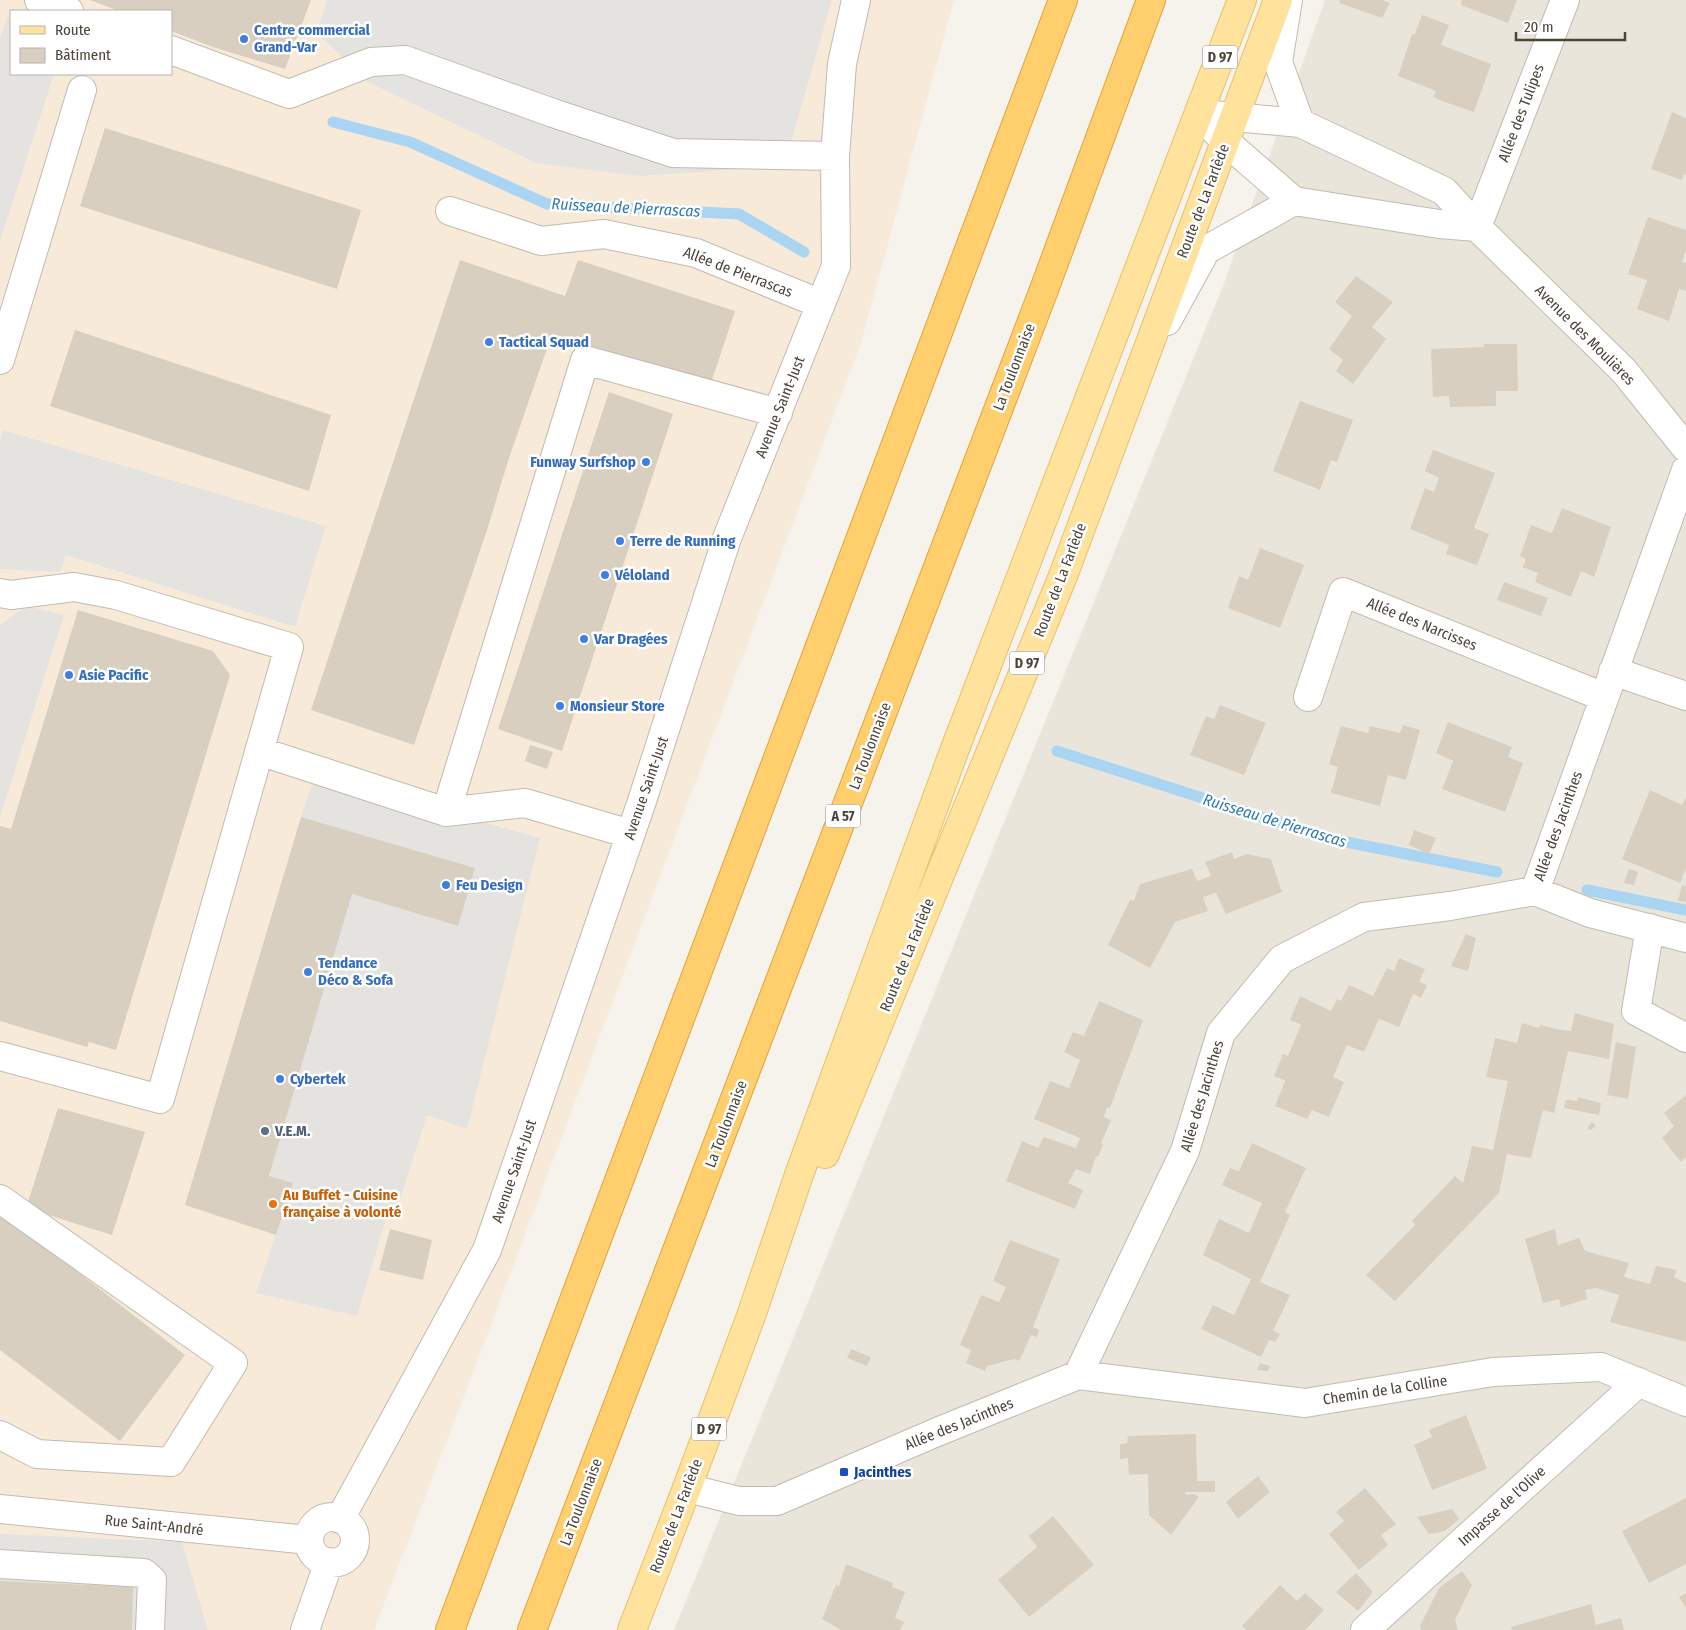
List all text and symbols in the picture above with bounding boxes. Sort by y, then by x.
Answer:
legend [10,10,172,75]
scale bar [1516,10,1625,42]
text: 20 m [1524,18,1554,36]
text: Route [55,21,91,39]
place label: Centre commercial Grand-Var [254,21,371,56]
marker: Centre commercial Grand-Var [238,33,250,45]
text: Bâtiment [55,46,111,64]
road number: D 97 [1202,46,1238,68]
street label: Allée des Tulipes [1494,62,1548,164]
street label: Route de La Farlède [1173,141,1233,261]
water label: Ruisseau de Pierrascas [551,194,701,221]
street label: Allée de Pierrascas [681,243,795,301]
street label: Avenue des Moulières [1531,281,1639,389]
street label: La Toulonnaise [989,321,1039,413]
place label: Tactical Squad [499,333,589,351]
marker: Tactical Squad [483,336,495,348]
street label: Avenue Saint-Just [751,353,809,460]
place label: Funway Surfshop [530,453,636,471]
marker: Funway Surfshop [640,456,652,468]
street label: Route de La Farlède [1030,520,1090,640]
place label: Terre de Running [630,532,736,550]
marker: Terre de Running [614,535,626,547]
place label: Véloland [614,566,670,584]
marker: Véloland [599,569,611,581]
street label: Allée des Narcisses [1364,594,1480,654]
place label: Var Dragées [593,630,668,648]
marker: Var Dragées [578,633,590,645]
road number: D 97 [1010,651,1044,674]
place label: Asie Pacific [78,666,149,684]
marker: Asie Pacific [63,669,75,681]
place label: Monsieur Store [570,697,665,715]
marker: Monsieur Store [554,700,566,712]
street label: La Toulonnaise [845,700,895,792]
street label: Avenue Saint-Just [620,734,672,842]
street label: Allée des Jacinthes [1530,769,1586,883]
water label: Ruisseau de Pierrascas [1201,790,1349,851]
road number: A 57 [826,804,860,828]
place label: Feu Design [456,876,523,894]
marker: Feu Design [440,879,452,891]
street label: Route de La Farlède [876,896,938,1014]
place label: Tendance Déco & Sofa [318,954,394,989]
marker: Tendance Déco & Sofa [302,966,314,978]
street label: Allée des Jacinthes [1176,1038,1228,1154]
place label: Cybertek [290,1070,346,1088]
marker: Cybertek [274,1073,286,1085]
street label: La Toulonnaise [701,1078,751,1170]
street label: Avenue Saint-Just [488,1117,540,1225]
place label: V.E.M. [274,1122,311,1140]
marker: V.E.M. [259,1125,271,1137]
place label: Au Buffet - Cuisine française à volonté [282,1186,402,1222]
marker: Au Buffet - Cuisine française à volonté [267,1198,279,1210]
street label: Chemin de la Colline [1322,1371,1448,1409]
street label: Allée des Jacinthes [902,1394,1016,1454]
road number: D 97 [692,1418,726,1440]
street label: La Toulonnaise [556,1456,606,1548]
street label: Route de La Farlède [646,1456,706,1576]
street label: Impasse de l'Olive [1455,1462,1549,1550]
place label: Jacinthes [853,1463,912,1481]
marker: Jacinthes [838,1466,850,1478]
street label: Rue Saint-André [104,1511,204,1539]

